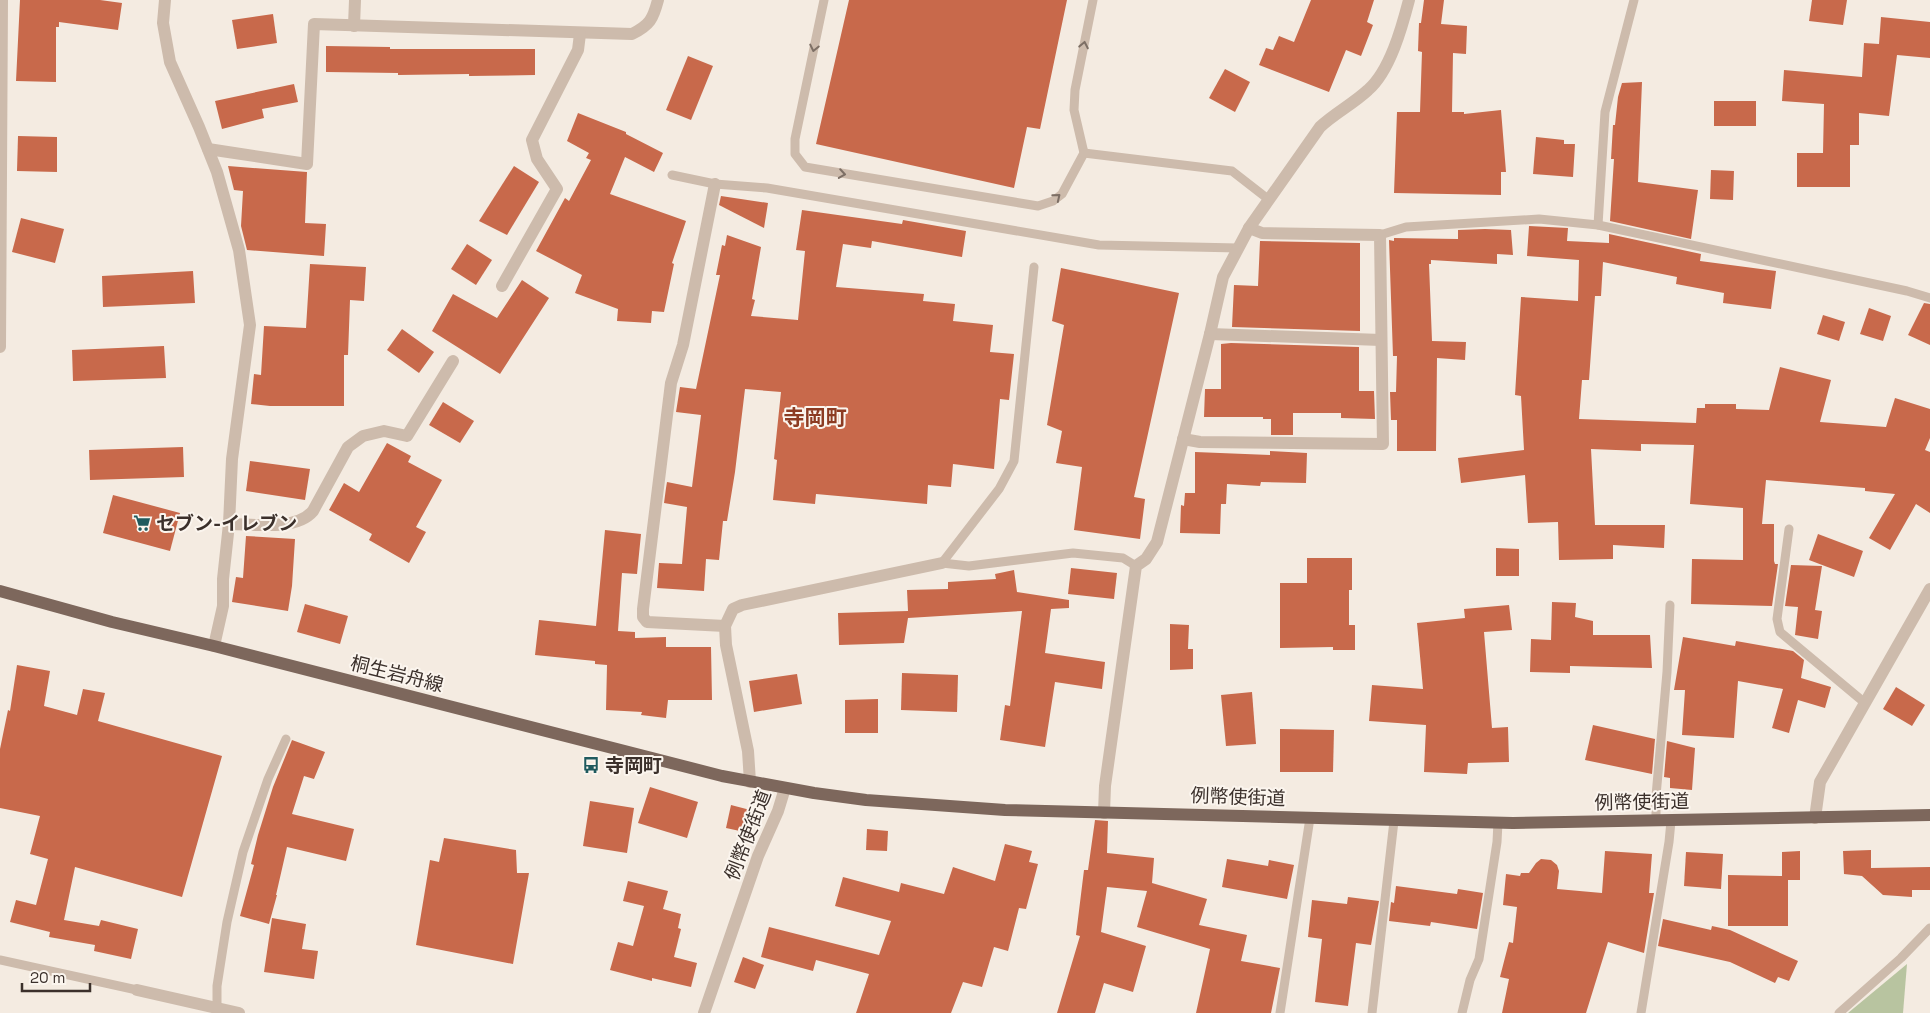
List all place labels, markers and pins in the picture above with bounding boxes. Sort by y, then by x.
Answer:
place label: セブン-イレブン [156,511,297,536]
supermarket icon: セブン-イレブン [132,513,152,533]
place label: 寺岡町 [605,753,662,778]
bus stop icon: 寺岡町 [581,755,601,775]

